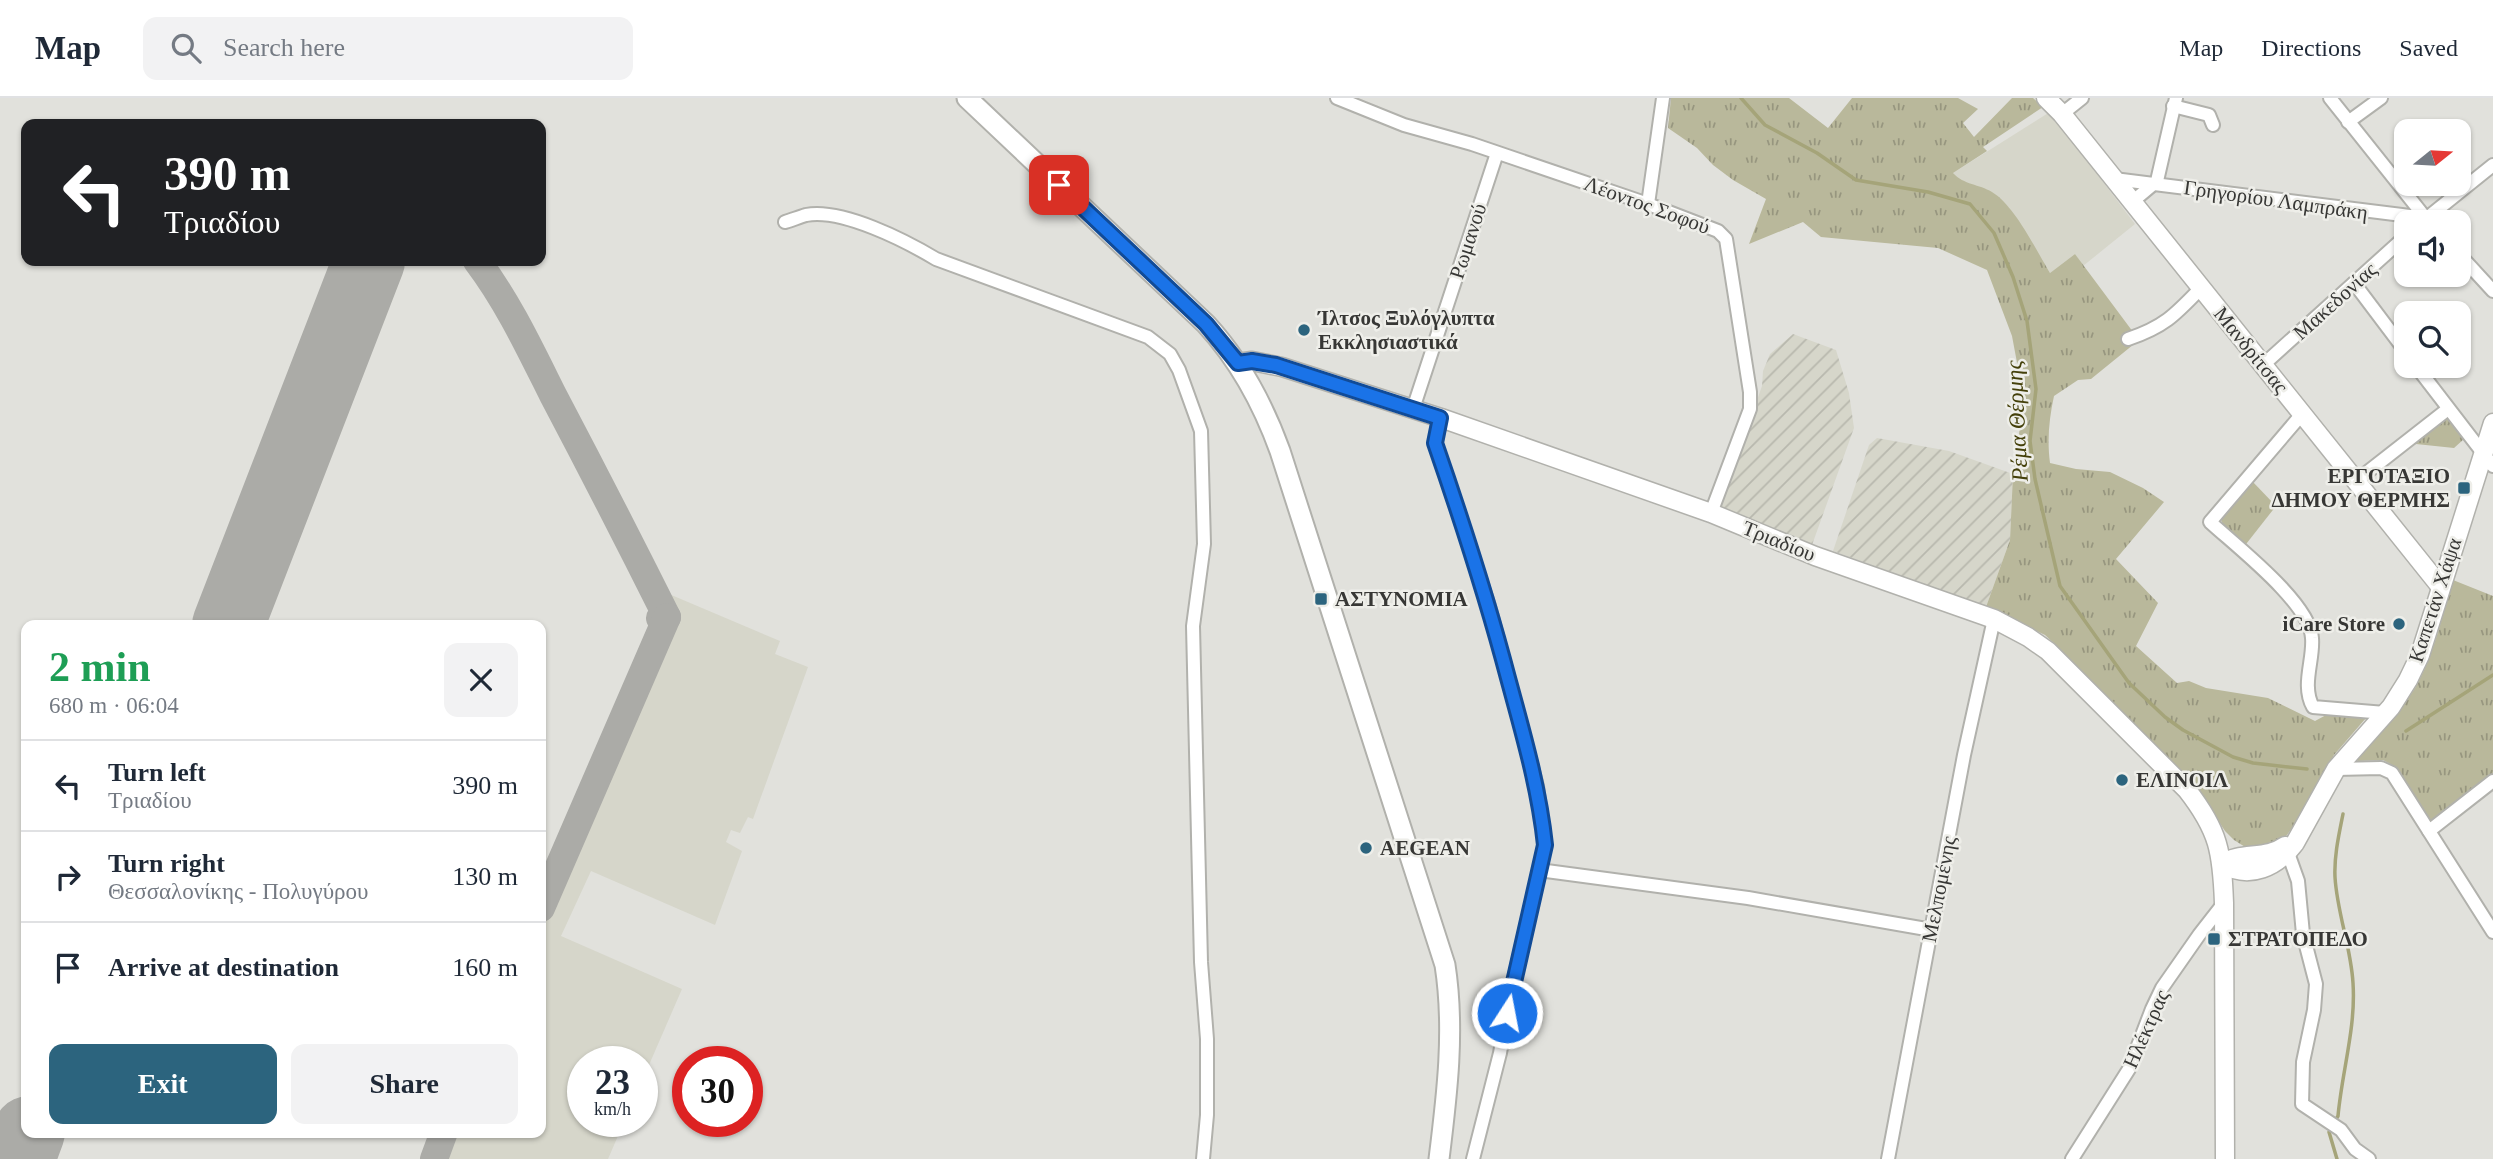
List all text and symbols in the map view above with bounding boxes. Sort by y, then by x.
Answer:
search box [143,17,633,80]
icon: search [167,29,205,67]
text: Map [35,30,101,66]
text: Search here [223,33,345,62]
text: Map [2179,35,2223,61]
text: Directions [2261,35,2361,61]
text: Saved [2399,35,2458,61]
north arrow [2394,119,2471,196]
map controls [2394,119,2471,378]
text: 390 m [164,146,291,201]
icon: left [49,147,140,238]
pin [1029,155,1089,215]
icon: arrive [1040,166,1078,204]
street label: Λέοντος Σοφού [1581,171,1713,239]
street label: Γρηγορίου Λαμπράκη [2182,175,2370,225]
street label: Ρωμανού [1445,200,1491,282]
text: Τριαδίου [164,204,280,240]
button: sound [2394,210,2471,287]
street label: Μακεδονίας [2288,257,2382,345]
button: search [2394,301,2471,378]
street label: Μανδρίτσας [2209,302,2294,399]
place label: Ίλτσος Ξυλόγλυπτα Εκκλησιαστικά [1317,306,1495,354]
marker: Ίλτσος Ξυλόγλυπτα Εκκλησιαστικά [1296,322,1312,338]
water label: Ρέμα Θέρμης [2001,359,2033,483]
place label: ΕΡΓΟΤΑΞΙΟ ΔΗΜΟΥ ΘΕΡΜΗΣ [2271,464,2450,512]
marker: ΕΡΓΟΤΑΞΙΟ ΔΗΜΟΥ ΘΕΡΜΗΣ [2456,480,2472,496]
street label: Τριαδίου [1739,516,1819,566]
street label: Καπετάν Χάψα [2404,535,2466,665]
place label: ΑΣΤΥΝΟΜΙΑ [1335,587,1469,611]
marker: ΑΣΤΥΝΟΜΙΑ [1313,591,1329,607]
place label: iCare Store [2283,612,2385,636]
marker: iCare Store [2391,616,2407,632]
button: close [444,643,518,717]
text: 2 min [49,644,151,690]
text: 680 m · 06:04 [49,693,179,718]
text: Turn left [108,758,206,787]
icon: left [49,767,87,805]
place label: ΕΛΙΝΟΙΛ [2136,768,2228,792]
text: 390 m [452,771,518,800]
marker: ΕΛΙΝΟΙΛ [2114,772,2130,788]
text: Τριαδίου [108,788,192,813]
street label: Μελπομένης [1917,833,1961,944]
place label: AEGEAN [1380,836,1470,860]
marker: AEGEAN [1358,840,1374,856]
text: Turn right [108,849,225,878]
icon: right [49,858,87,896]
text: 130 m [452,862,518,891]
text: Θεσσαλονίκης - Πολυγύρου [108,879,368,904]
place label: ΣΤΡΑΤΟΠΕΔΟ [2228,927,2368,951]
marker: ΣΤΡΑΤΟΠΕΔΟ [2206,931,2222,947]
icon: arrive [49,949,87,987]
text: Arrive at destination [108,953,339,982]
text: 160 m [452,953,518,982]
position arrow [1470,976,1544,1050]
street label: Ηλέκτρας [2118,986,2174,1072]
button: Exit [49,1044,277,1124]
button: Share [291,1044,518,1124]
speed limit sign: 30 [672,1046,763,1137]
text: 23 [595,1063,630,1102]
text: km/h [594,1099,631,1119]

